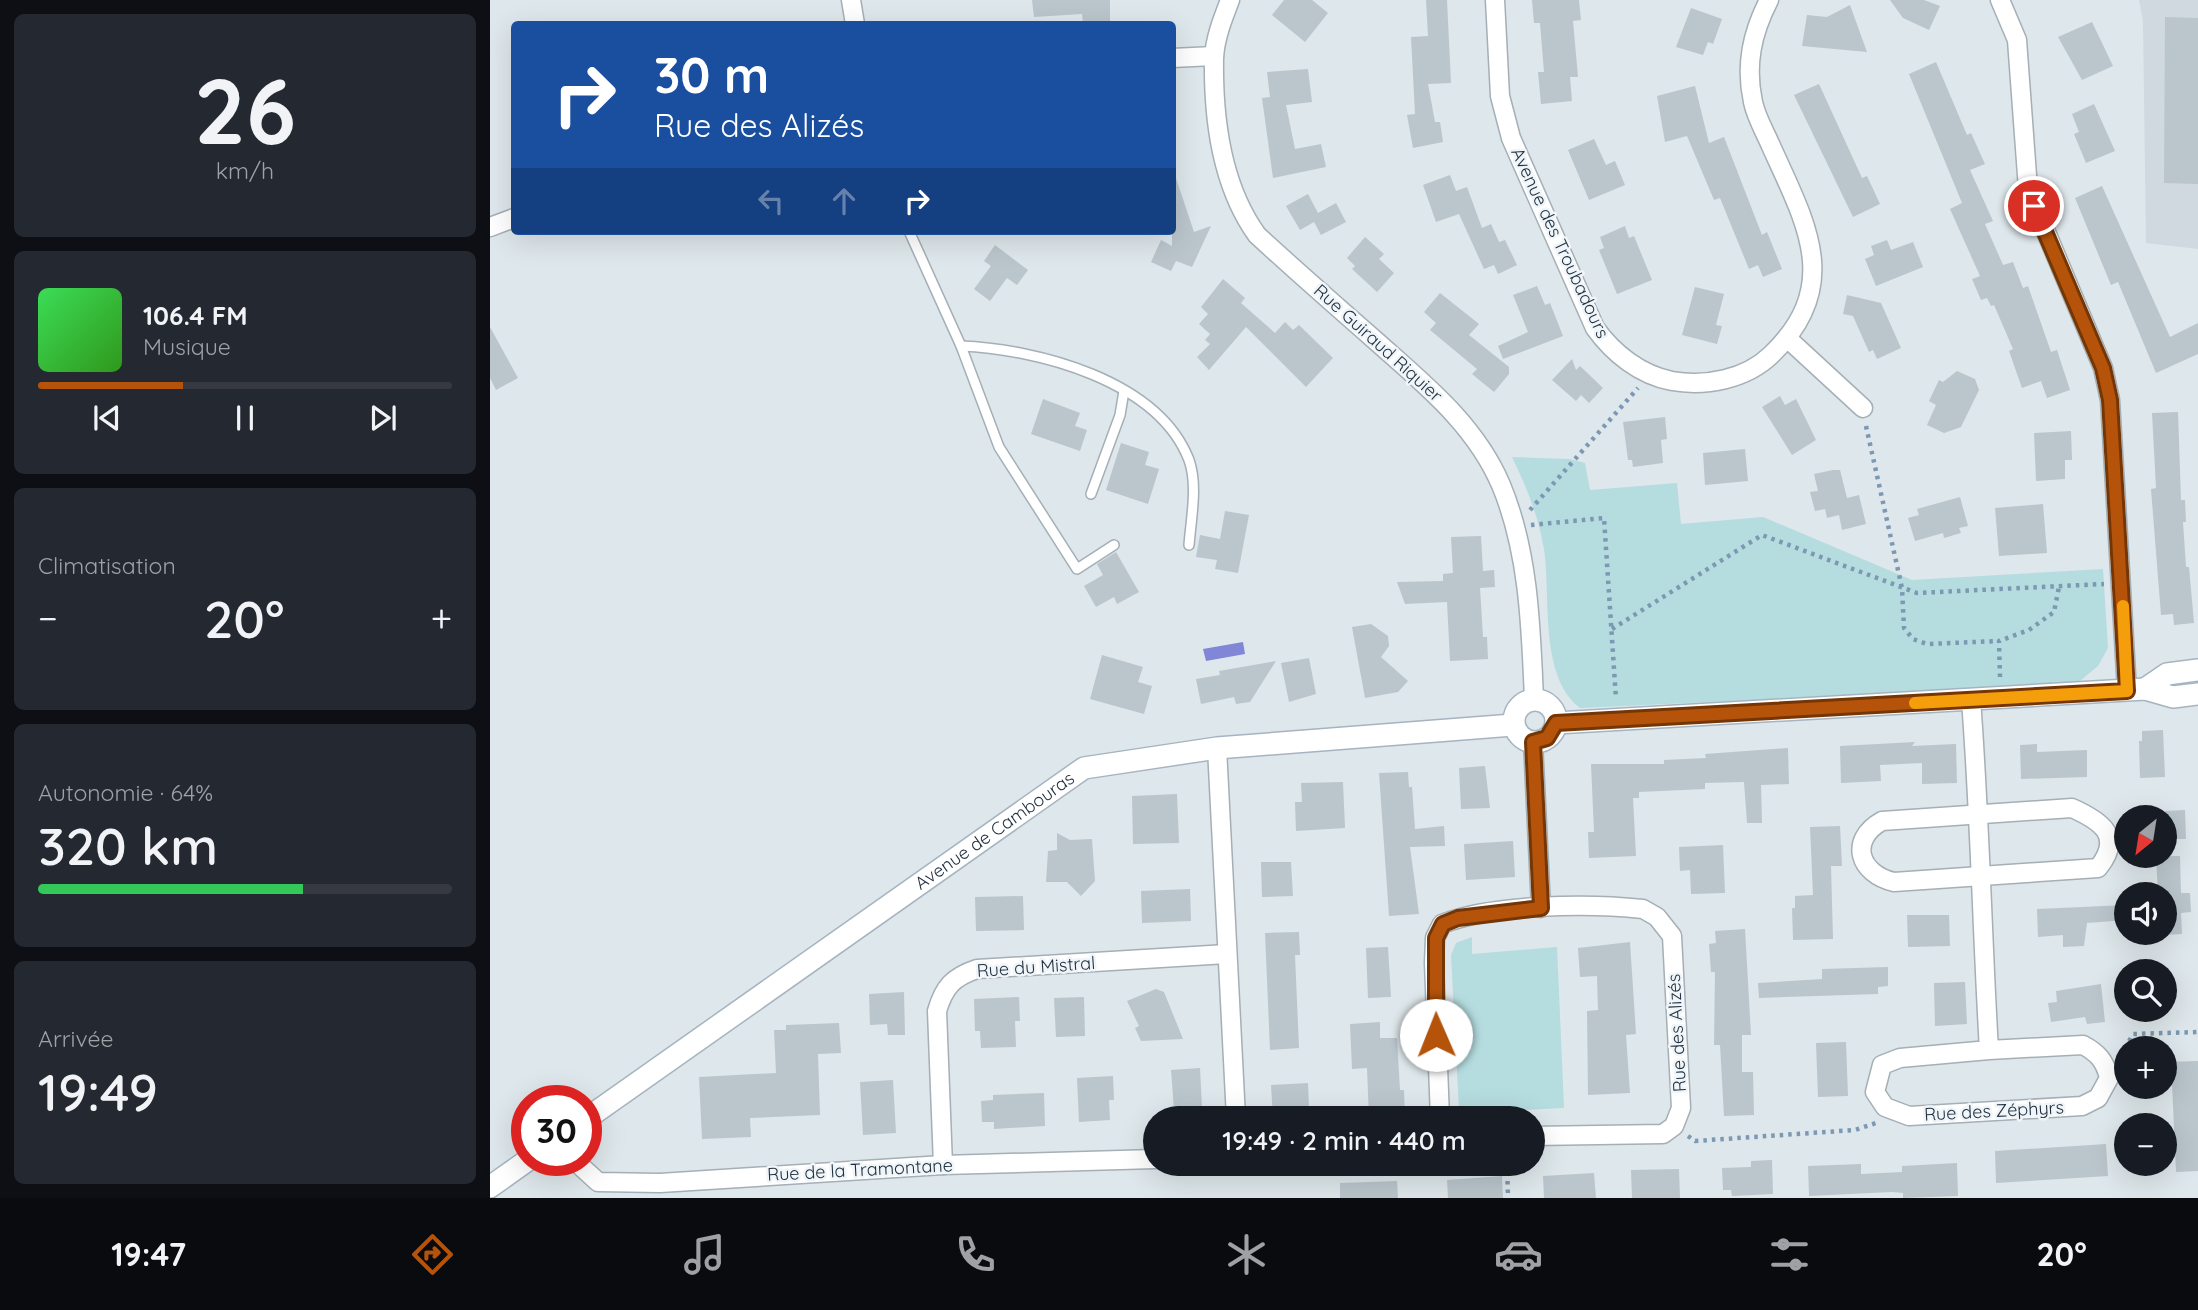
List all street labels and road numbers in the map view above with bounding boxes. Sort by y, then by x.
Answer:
street label: Avenue des Troubadours [1506,144,1615,342]
street label: Rue Guiraud Riquier [1309,279,1448,407]
street label: Avenue de Cambouras [910,766,1079,895]
street label: Rue du Mistral [976,951,1096,982]
street label: Rue des Alizés [1662,973,1691,1093]
street label: Rue des Zéphyrs [1923,1095,2064,1126]
street label: Rue de la Tramontane [767,1153,953,1186]

